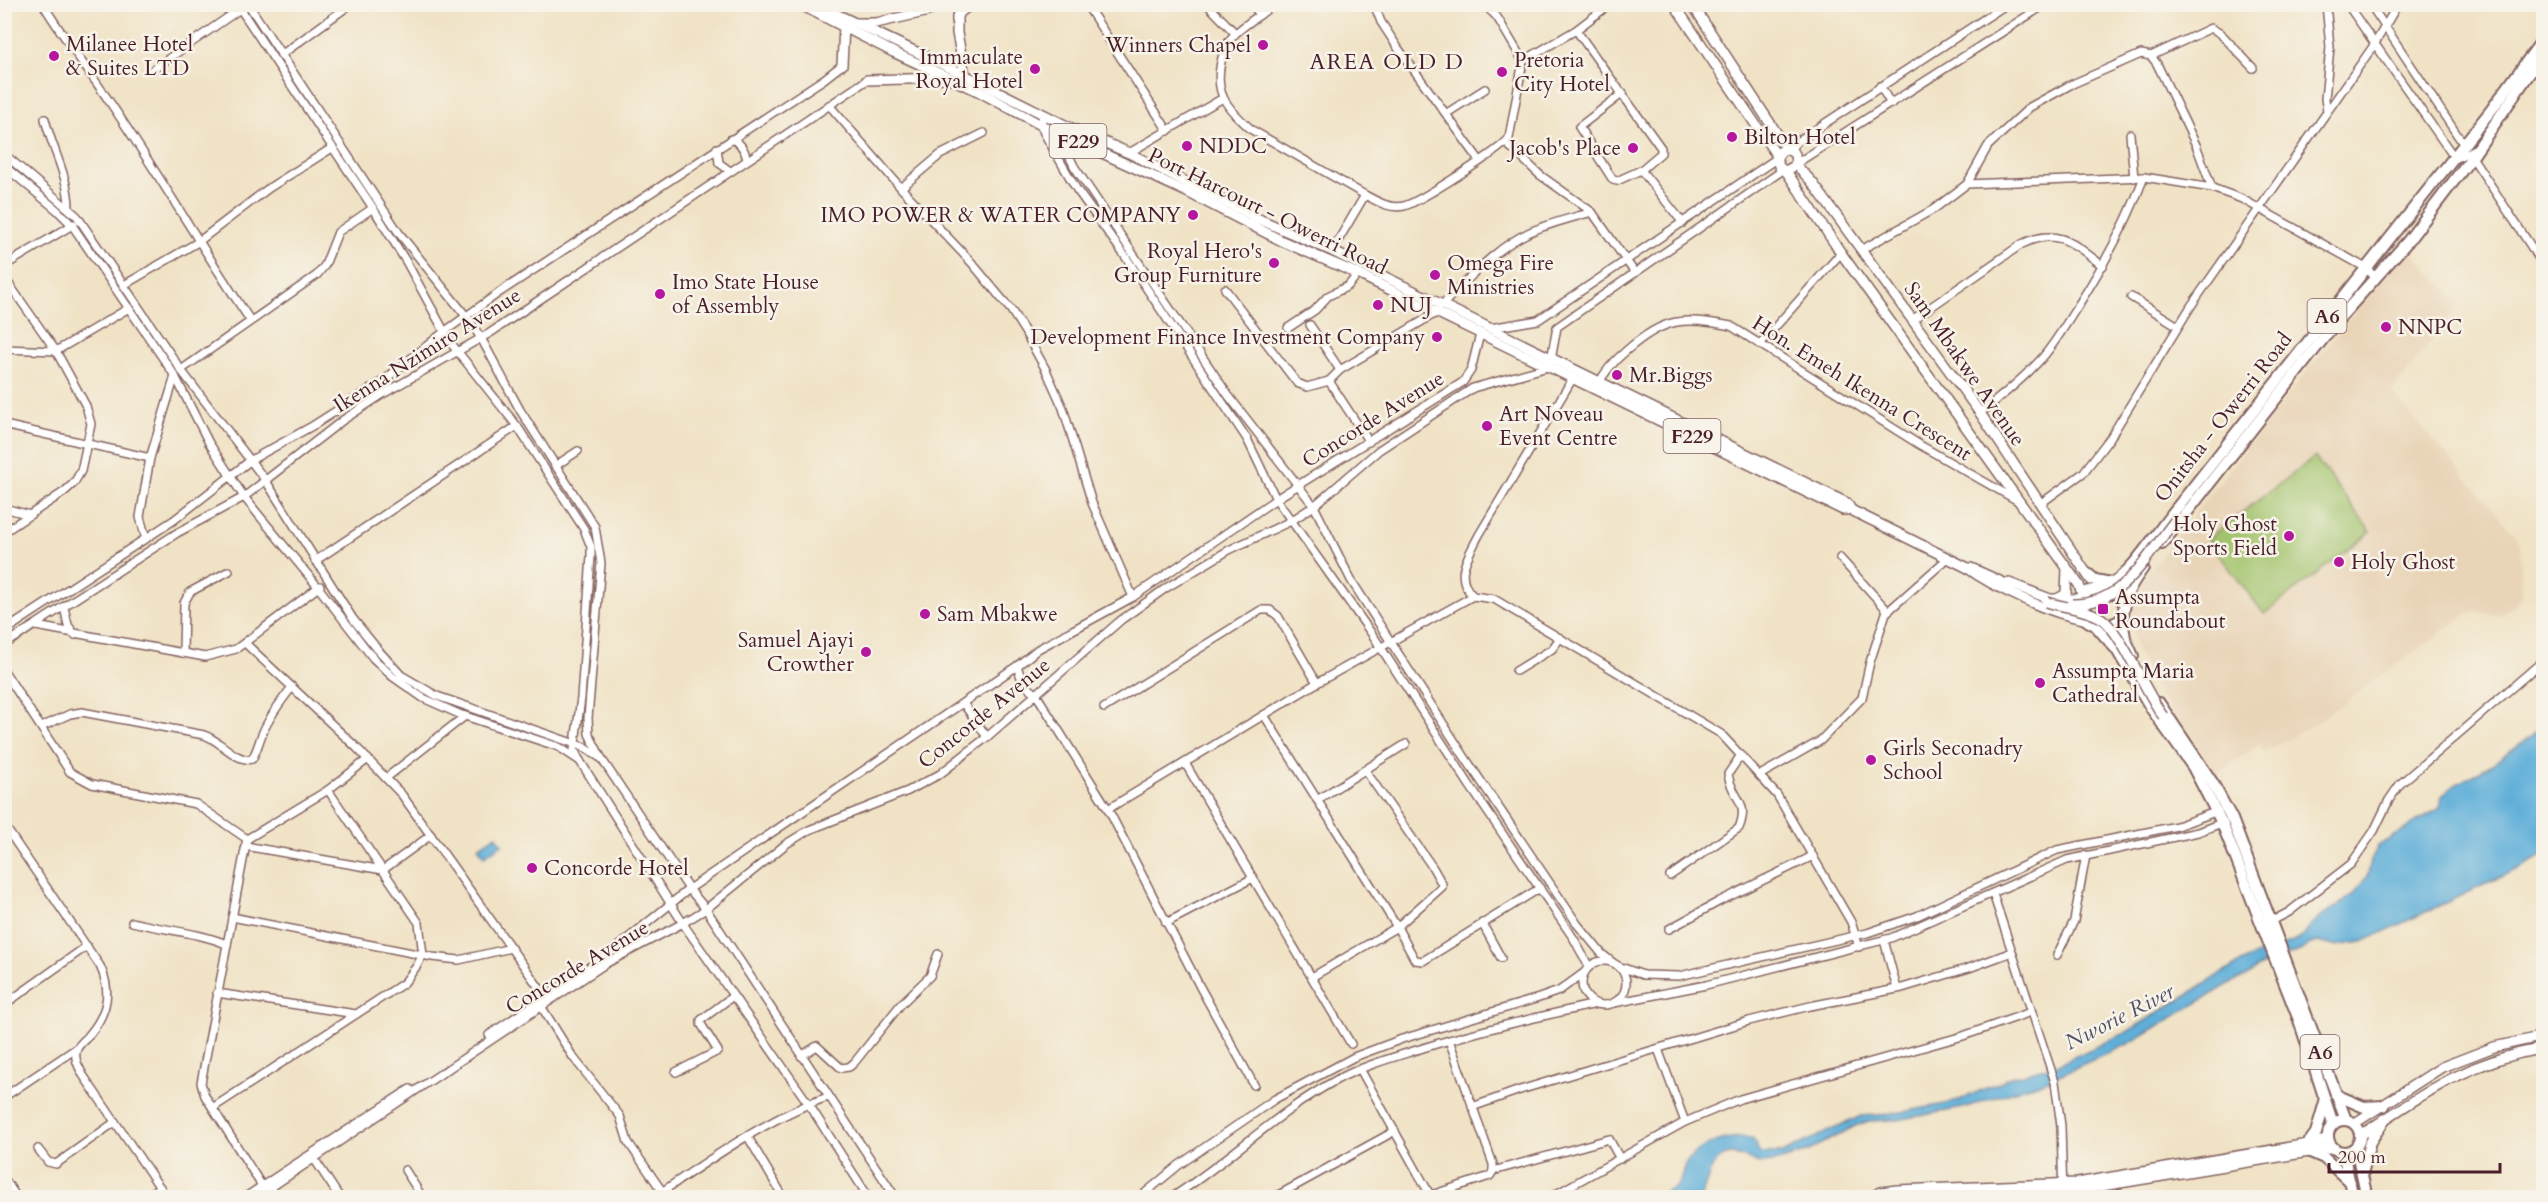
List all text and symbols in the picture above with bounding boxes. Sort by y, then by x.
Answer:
place label: Milanee Hotel & Suites LTD [66,30,193,83]
place label: Winners Chapel [1104,31,1251,60]
marker: Winners Chapel [1256,38,1270,52]
place label: Immaculate Royal Hotel [916,43,1023,96]
place label: Pretoria City Hotel [1514,46,1610,99]
district label: AREA OLD D [1309,47,1465,77]
marker: Milanee Hotel & Suites LTD [47,49,61,63]
marker: Immaculate Royal Hotel [1028,62,1042,76]
marker: Pretoria City Hotel [1495,65,1509,79]
place label: Bilton Hotel [1744,123,1856,152]
road number: F229 [1050,124,1106,158]
marker: Bilton Hotel [1725,130,1739,144]
place label: NDDC [1199,132,1267,161]
place label: Jacob's Place [1506,134,1621,163]
marker: NDDC [1180,139,1194,153]
street label: Port Harcourt - Owerri Road [1143,141,1392,282]
marker: Jacob's Place [1626,141,1640,155]
place label: IMO POWER & WATER COMPANY [821,201,1181,230]
marker: IMO POWER & WATER COMPANY [1186,208,1200,222]
place label: Royal Hero's Group Furniture [1114,237,1262,290]
place label: Omega Fire Ministries [1447,249,1554,302]
marker: Royal Hero's Group Furniture [1267,256,1281,270]
place label: Imo State House of Assembly [672,268,819,321]
marker: Omega Fire Ministries [1428,268,1442,282]
street label: Sam Mbakwe Avenue [1897,276,2032,452]
street label: Ikenna Nzimiro Avenue [328,281,527,420]
marker: Imo State House of Assembly [653,287,667,301]
place label: NUJ [1390,291,1432,320]
marker: NUJ [1371,298,1385,312]
road number: A6 [2308,299,2346,333]
street label: Hon. Emeh Ikenna Crescent [1746,309,1977,468]
place label: NNPC [2398,313,2462,342]
marker: NNPC [2379,320,2393,334]
place label: Development Finance Investment Company [1030,323,1425,352]
street label: Onitsha - Owerri Road [2148,326,2299,508]
marker: Development Finance Investment Company [1430,330,1444,344]
place label: Mr.Biggs [1629,361,1713,390]
street label: Concorde Avenue [1297,364,1450,475]
marker: Mr.Biggs [1610,368,1624,382]
place label: Art Noveau Event Centre [1499,400,1618,453]
marker: Art Noveau Event Centre [1480,419,1494,433]
road number: F229 [1664,419,1720,453]
place label: Holy Ghost Sports Field [2173,510,2277,563]
marker: Holy Ghost Sports Field [2282,529,2296,543]
place label: Holy Ghost [2351,548,2456,577]
marker: Holy Ghost [2332,555,2346,569]
place label: Assumpta Roundabout [2115,583,2226,636]
place label: Sam Mbakwe [937,600,1058,629]
marker: Assumpta Roundabout [2096,602,2110,616]
marker: Sam Mbakwe [918,607,932,621]
place label: Samuel Ajayi Crowther [738,626,854,679]
marker: Samuel Ajayi Crowther [859,645,873,659]
street label: Concorde Avenue [912,651,1057,776]
place label: Assumpta Maria Cathedral [2052,657,2194,710]
marker: Assumpta Maria Cathedral [2033,676,2047,690]
place label: Girls Seconadry School [1883,734,2023,787]
marker: Girls Seconadry School [1864,753,1878,767]
place label: Concorde Hotel [544,854,689,883]
marker: Concorde Hotel [525,861,539,875]
street label: Concorde Avenue [500,913,654,1022]
water label: Nworie River [2060,976,2180,1057]
road number: A6 [2300,1035,2340,1069]
scale bar [2329,1136,2500,1174]
text: 200 m [2338,1145,2386,1170]

